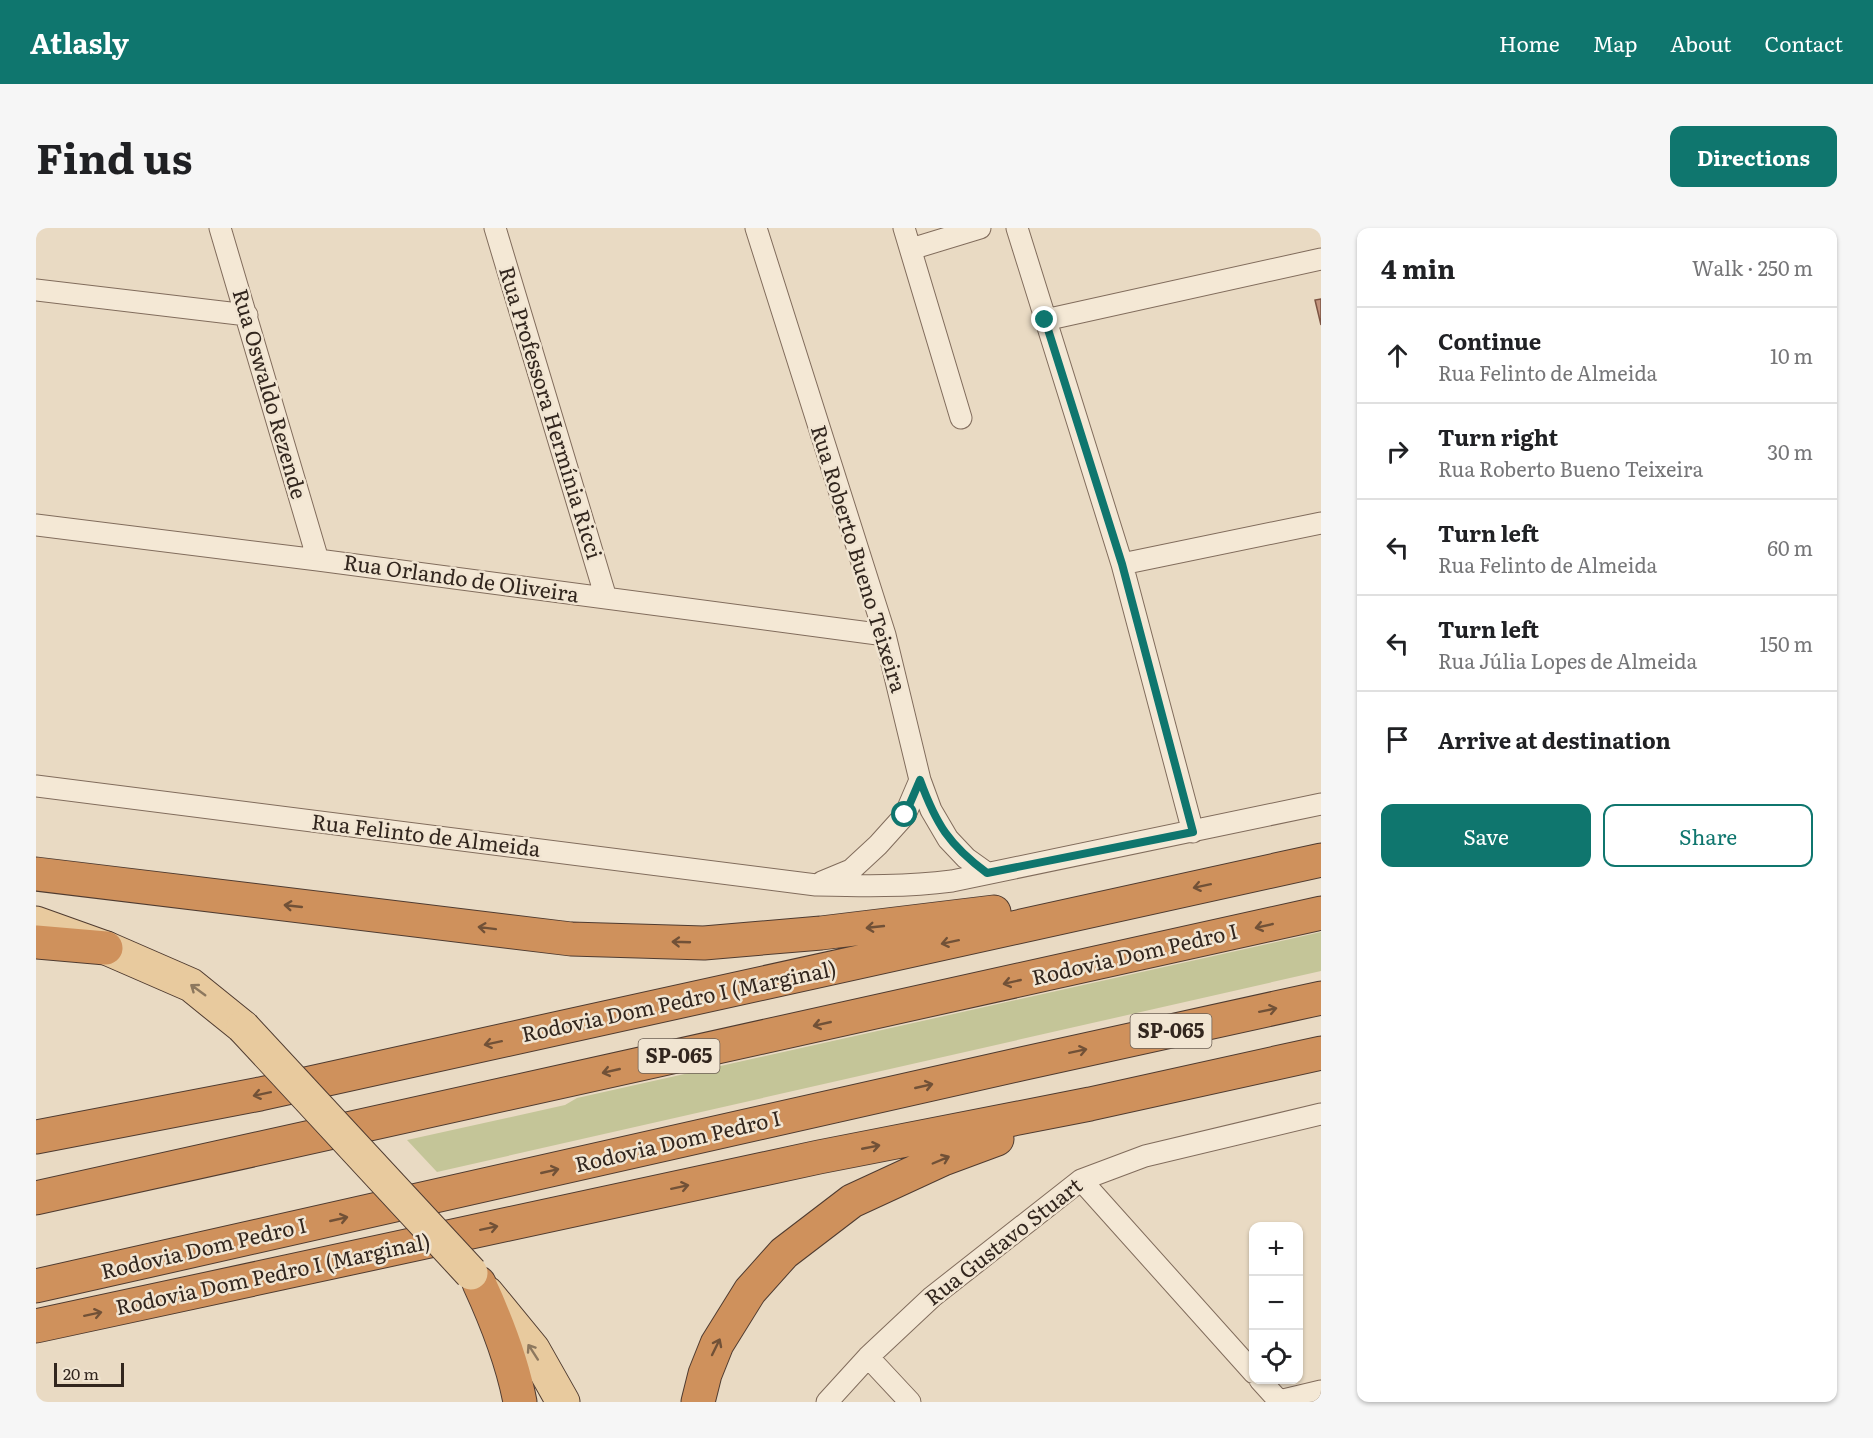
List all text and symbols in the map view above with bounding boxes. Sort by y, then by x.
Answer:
text: Atlasly [30,21,129,63]
text: Home [1499,27,1560,58]
text: Map [1593,27,1637,58]
text: About [1670,27,1732,58]
text: Contact [1765,27,1843,58]
text: Find us [36,125,193,187]
button: Directions [1670,126,1837,187]
text: 4 min [1381,248,1455,287]
text: Walk · 250 m [1692,252,1813,282]
street label: Rua Professora Hermínia Ricci [493,262,612,562]
street label: Rua Oswaldo Rezende [227,285,316,502]
route end [1031,306,1057,332]
text: Continue [1438,324,1541,357]
icon: ahead [1381,339,1414,372]
text: 10 m [1770,340,1813,370]
text: Rua Felinto de Almeida [1438,357,1657,387]
text: Turn right [1438,420,1558,453]
street label: Rua Roberto Bueno Teixeira [805,421,916,697]
icon: right [1381,435,1414,468]
text: 30 m [1767,436,1813,466]
text: Rua Roberto Bueno Teixeira [1438,453,1703,483]
text: Turn left [1438,516,1539,549]
icon: left [1381,531,1414,564]
text: 60 m [1767,532,1813,562]
street label: Rua Orlando de Oliveira [342,545,582,609]
text: Rua Felinto de Almeida [1438,549,1657,579]
text: Turn left [1438,612,1539,645]
icon: left [1381,627,1414,660]
text: 150 m [1760,628,1813,658]
text: Rua Júlia Lopes de Almeida [1438,645,1697,675]
icon: arrive [1381,723,1414,756]
text: Arrive at destination [1438,723,1671,756]
route start [891,801,917,827]
street label: Rua Felinto de Almeida [310,804,543,863]
button: Save [1381,804,1591,867]
button: Share [1603,804,1813,867]
one-way arrow [1193,881,1213,892]
one-way arrow [284,900,303,911]
street label: Rodovia Dom Pedro I [1028,914,1240,991]
one-way arrow [1255,921,1274,932]
one-way arrow [866,922,886,933]
one-way arrow [477,923,497,934]
one-way arrow [941,936,960,948]
one-way arrow [671,937,691,948]
street label: Rodovia Dom Pedro I (Marginal) [518,951,839,1048]
one-way arrow [1003,977,1022,988]
one-way arrow [190,984,206,996]
one-way arrow [1258,1004,1278,1015]
road number: SP-065 [1130,1014,1212,1048]
one-way arrow [812,1019,832,1030]
one-way arrow [484,1037,503,1049]
road number: SP-065 [638,1039,720,1073]
one-way arrow [1068,1045,1087,1057]
one-way arrow [602,1066,621,1077]
one-way arrow [914,1079,933,1091]
one-way arrow [253,1088,272,1100]
street label: Rodovia Dom Pedro I [571,1101,783,1178]
one-way arrow [860,1141,880,1152]
one-way arrow [932,1154,950,1165]
one-way arrow [539,1165,559,1176]
street label: Rua Gustavo Stuart [917,1168,1088,1311]
one-way arrow [669,1181,689,1192]
street label: Rodovia Dom Pedro I [97,1208,309,1285]
one-way arrow [329,1213,348,1224]
one-way arrow [479,1222,498,1233]
map controls [1249,1222,1303,1384]
button: + [1249,1222,1303,1276]
street label: Rodovia Dom Pedro I (Marginal) [112,1224,433,1321]
button: − [1249,1276,1303,1330]
one-way arrow [83,1308,102,1319]
button: locate [1249,1330,1303,1384]
one-way arrow [711,1338,723,1356]
one-way arrow [527,1343,540,1360]
scale bar [54,1360,124,1388]
text: 20 m [63,1361,99,1385]

